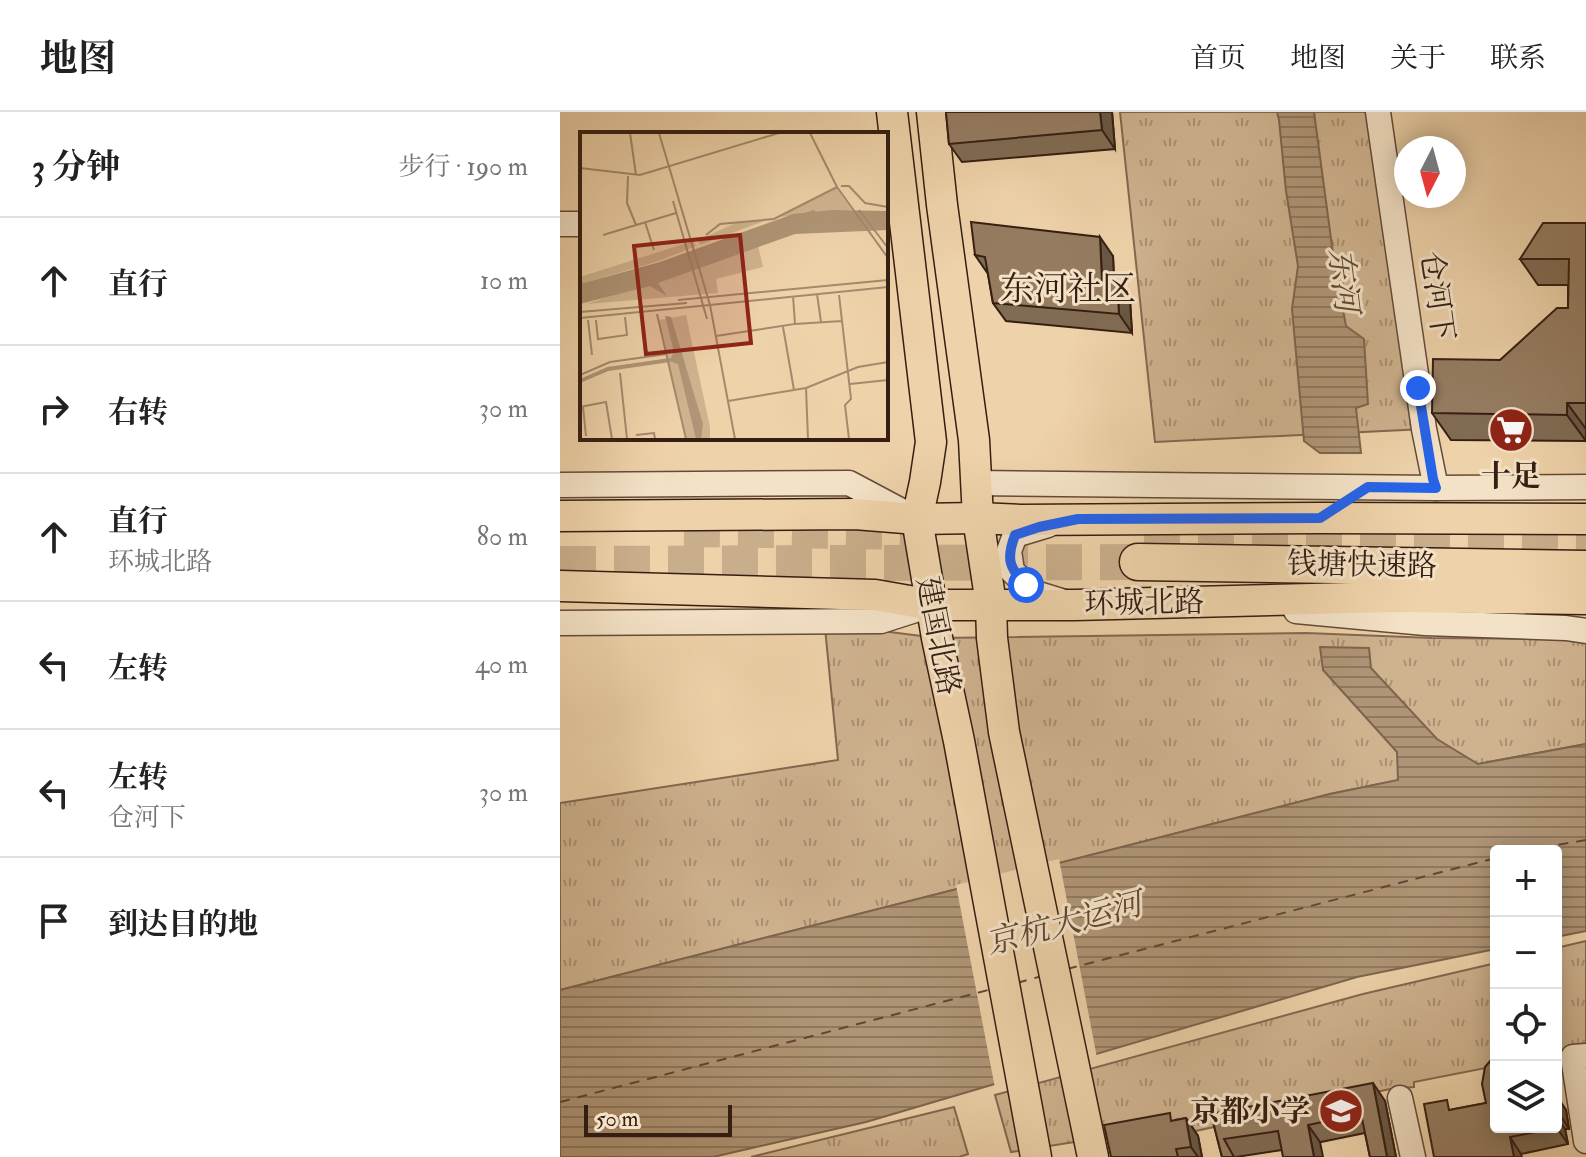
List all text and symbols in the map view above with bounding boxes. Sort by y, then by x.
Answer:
text: 地图 [40,35,116,83]
text: 首页 [1190,41,1246,76]
text: 地图 [1290,41,1346,76]
text: 关于 [1390,41,1446,76]
text: 联系 [1490,41,1546,76]
inset map [580,132,888,440]
north arrow [1394,136,1466,208]
text: 3 分钟 [32,146,120,189]
text: 步行 · 190 m [398,151,528,183]
water label: 东河 [1319,246,1367,319]
street label: 仓河下 [1412,249,1462,343]
icon: ahead [32,259,76,303]
text: 10 m [480,265,528,297]
text: 直行 [108,266,168,303]
district label: 东河社区 [1000,268,1136,311]
route end [1400,370,1436,406]
icon: right [32,387,76,431]
text: 30 m [479,393,528,425]
text: 右转 [108,394,168,431]
supermarket icon: 十足 [1487,406,1535,454]
place label: 十足 [1481,458,1541,495]
text: 直行 [108,503,168,540]
icon: ahead [32,515,76,559]
text: 80 m [477,521,528,553]
street label: 钱塘快速路 [1287,545,1437,585]
text: 环城北路 [108,546,212,578]
route start [1008,567,1044,603]
street label: 建国北路 [908,574,968,698]
street label: 环城北路 [1084,583,1204,623]
icon: left [32,643,76,687]
text: 40 m [475,649,528,681]
text: 左转 [108,650,168,687]
text: 左转 [108,759,168,796]
icon: left [32,771,76,815]
text: 30 m [479,777,528,809]
text: 仓河下 [108,802,186,834]
map controls [1490,845,1562,1133]
button: + [1490,845,1562,917]
water label: 京杭大运河 [982,883,1151,964]
icon: arrive [32,899,76,943]
text: 到达目的地 [108,906,258,943]
button: − [1490,917,1562,989]
button: locate [1490,989,1562,1061]
button: layers [1490,1061,1562,1133]
school or university icon: 京都小学 [1317,1087,1365,1135]
place label: 京都小学 [1190,1093,1310,1130]
scale bar [584,1101,732,1137]
text: 50 m [596,1105,638,1133]

